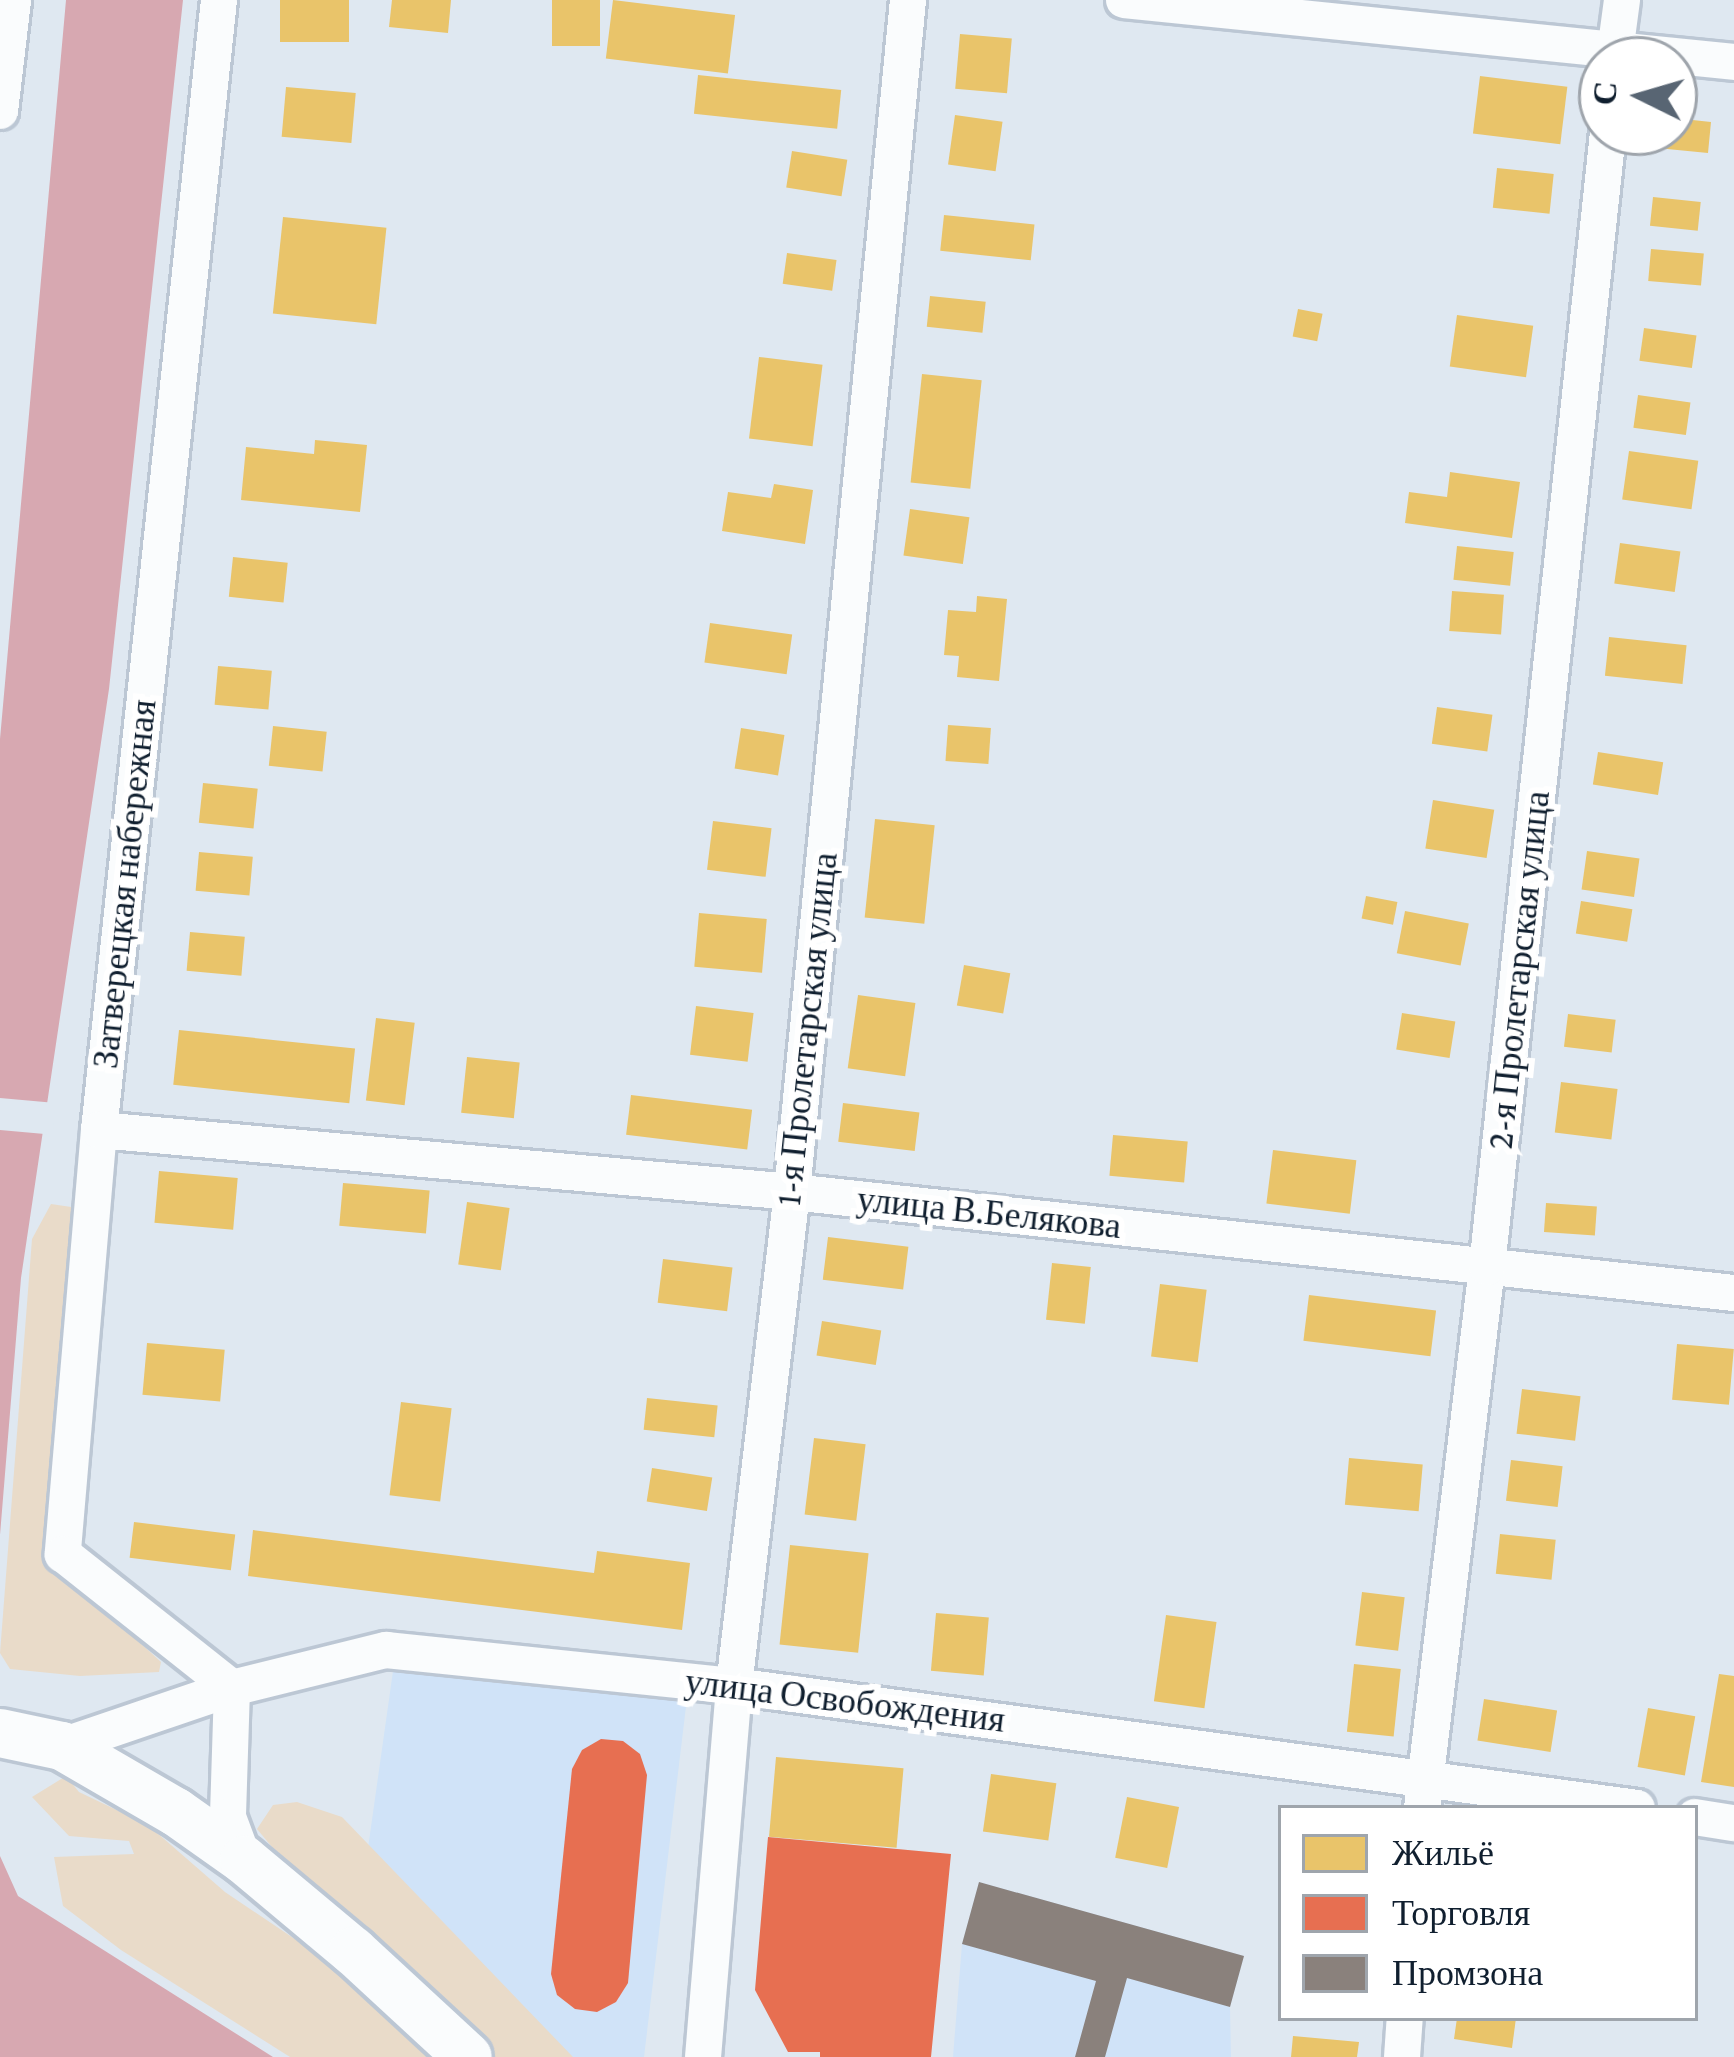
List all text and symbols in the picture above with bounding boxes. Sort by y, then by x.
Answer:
north arrow [1578,36,1698,156]
text: С [1585,80,1624,107]
street label: Затверецкая набережная [84,697,166,1071]
street label: 2-я Пролетарская улица [1479,789,1559,1151]
street label: 1-я Пролетарская улица [767,850,847,1208]
street label: улица В.Белякова [855,1178,1123,1248]
street label: улица Освобождения [683,1660,1007,1742]
legend [1278,1805,1698,2021]
text: Жильё [1392,1833,1494,1873]
text: Торговля [1392,1893,1530,1933]
text: Промзона [1392,1953,1543,1993]

